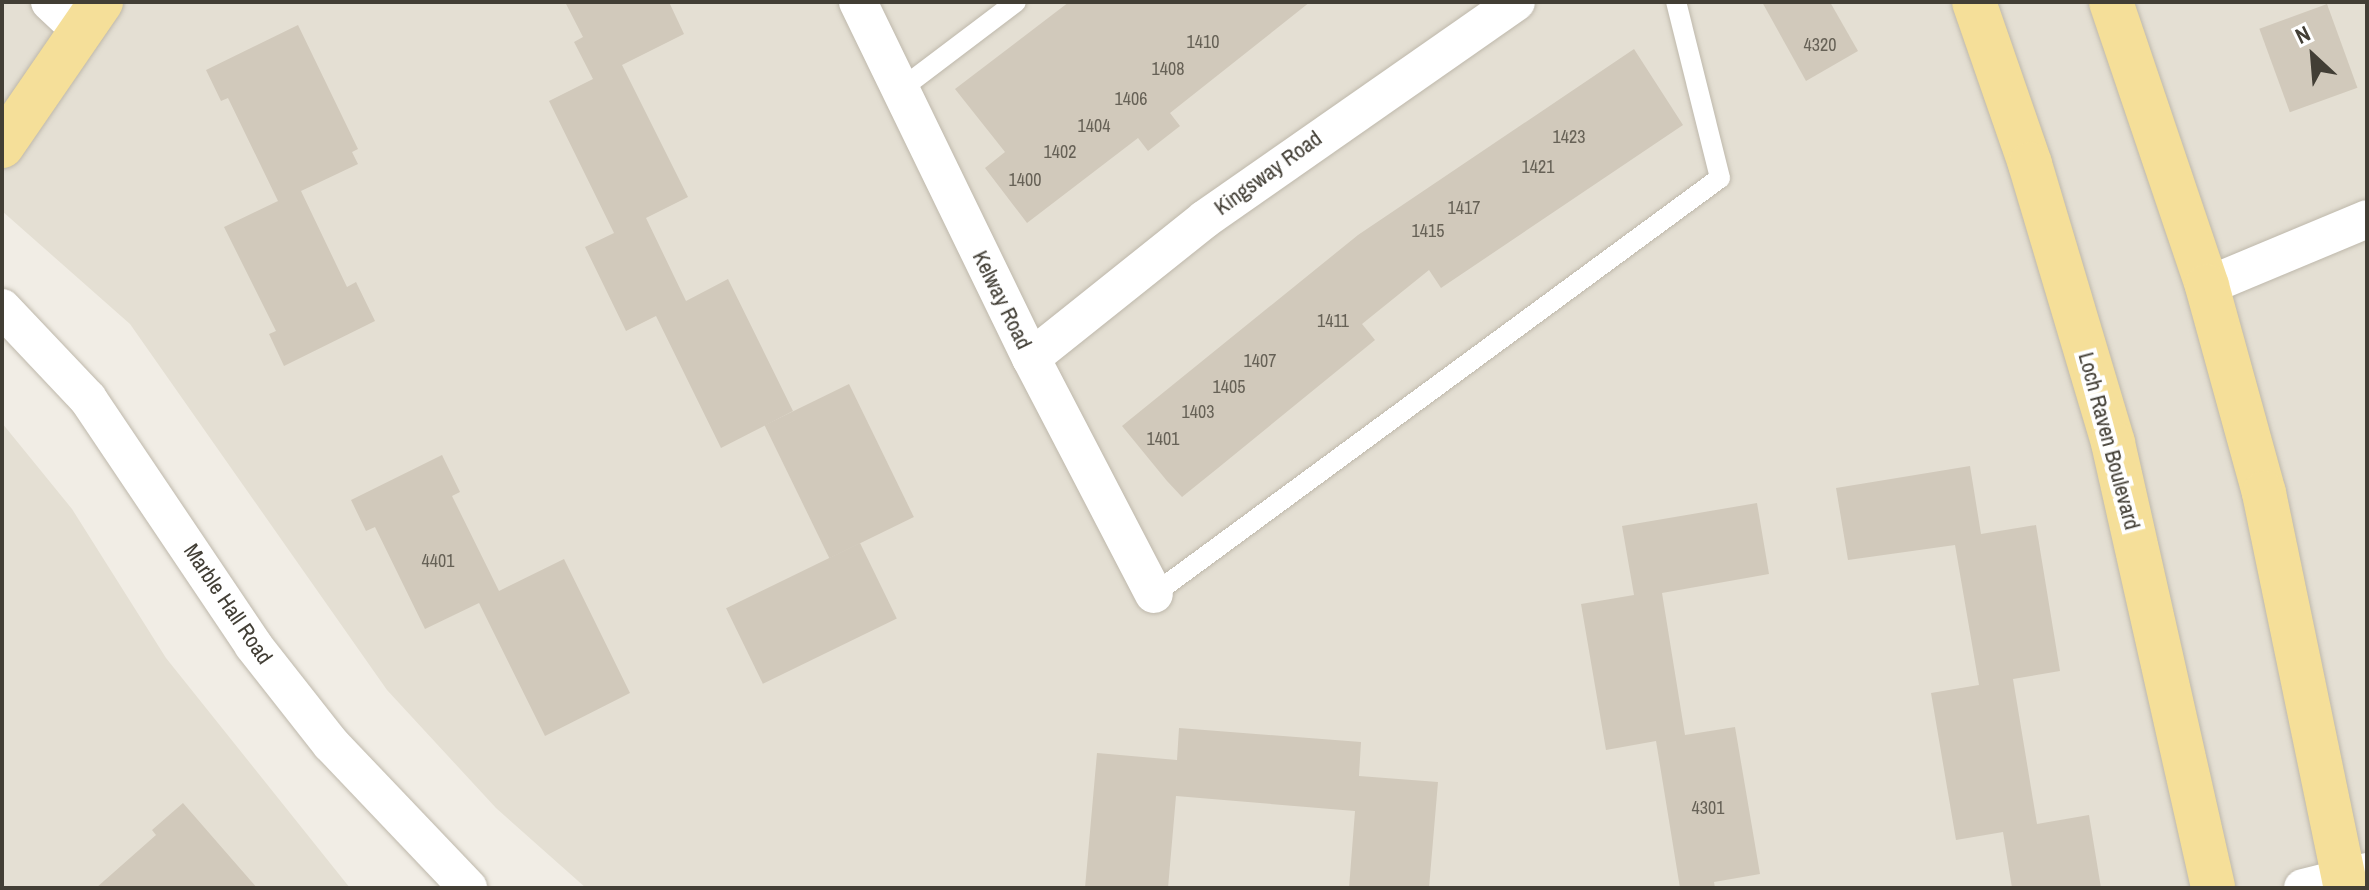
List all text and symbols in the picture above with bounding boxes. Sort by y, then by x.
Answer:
north arrow [2273,16,2353,96]
text: N [2290,18,2315,51]
house number: 1410 [1187,31,1219,53]
house number: 4320 [1804,34,1836,56]
house number: 1408 [1152,58,1184,80]
house number: 1406 [1115,88,1147,110]
house number: 1404 [1078,115,1110,137]
street label: Kingsway Road [1209,125,1327,221]
house number: 1423 [1553,126,1585,148]
house number: 1402 [1044,141,1076,163]
house number: 1421 [1522,156,1554,178]
house number: 1400 [1009,169,1041,191]
house number: 1417 [1448,197,1480,219]
house number: 1415 [1412,220,1444,242]
street label: Kelway Road [967,246,1037,354]
house number: 1411 [1317,310,1349,332]
street label: Loch Raven Boulevard [2073,349,2145,533]
house number: 1407 [1244,350,1276,372]
house number: 1405 [1213,376,1245,398]
house number: 1403 [1182,401,1214,423]
house number: 1401 [1147,428,1179,450]
street label: Marble Hall Road [178,539,278,669]
house number: 4401 [422,550,454,572]
house number: 4301 [1692,797,1724,819]

